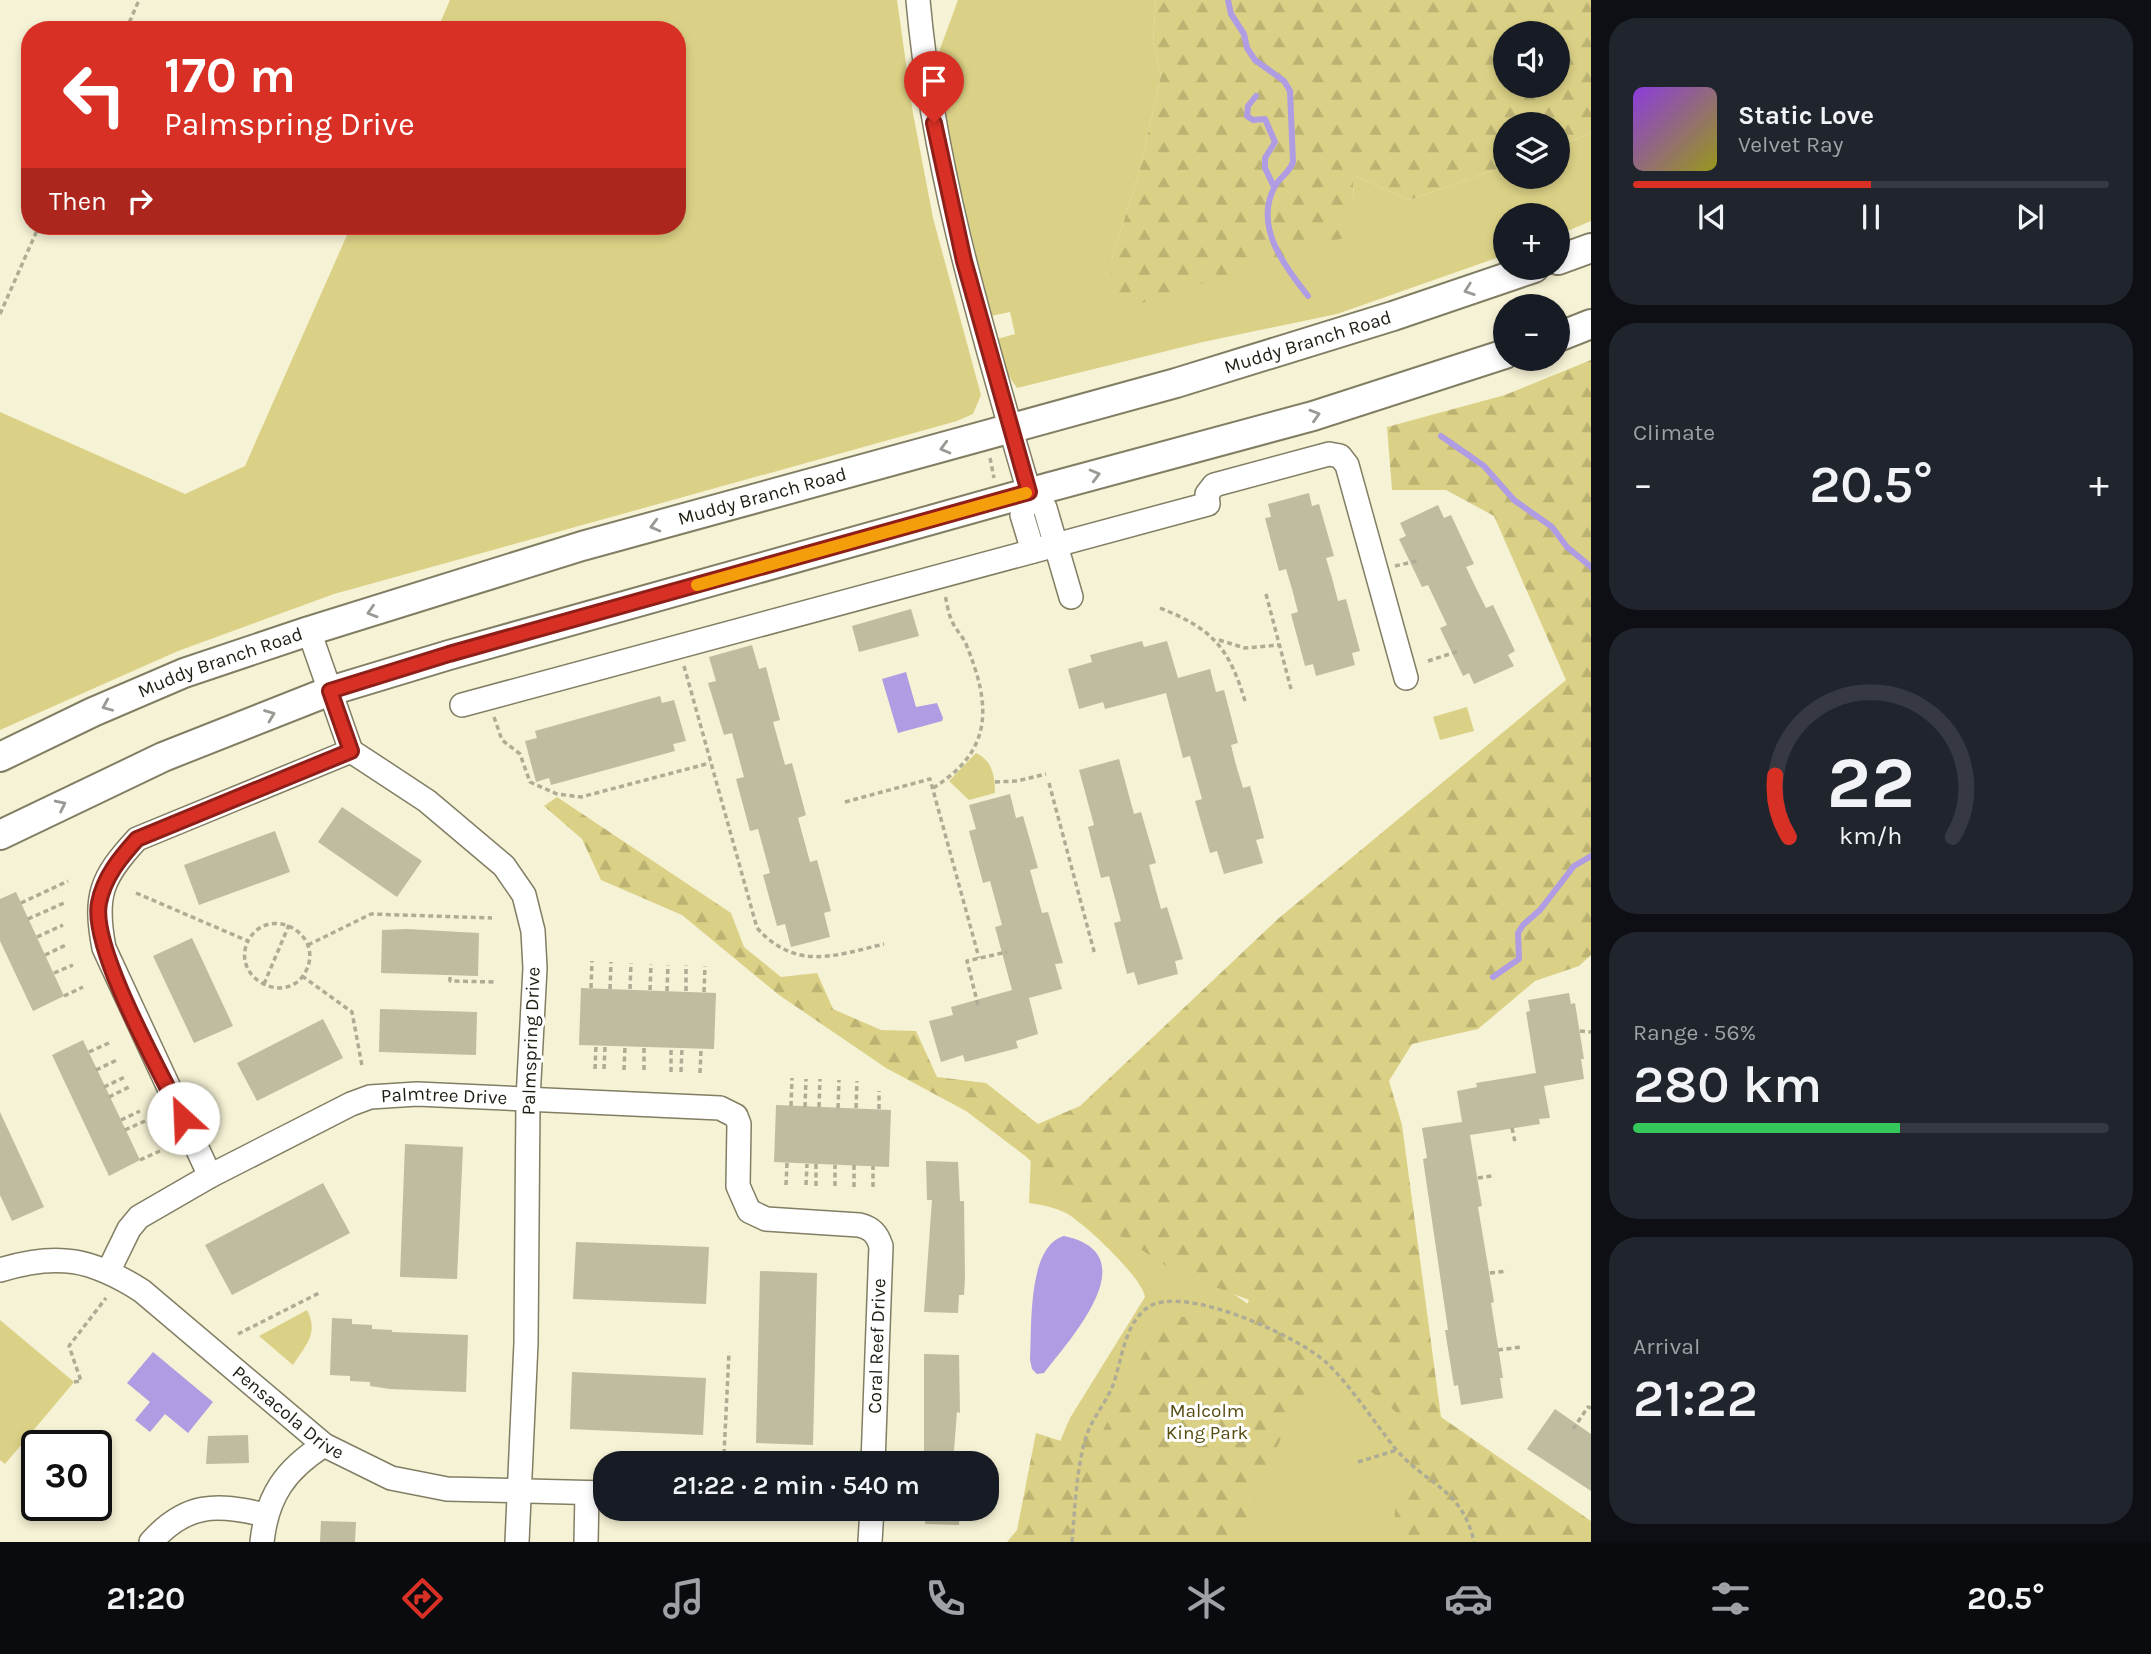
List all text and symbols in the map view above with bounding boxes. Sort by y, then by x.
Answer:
map controls [1493,21,1570,371]
button: sound [1493,21,1570,98]
text: 170 m [164,47,296,104]
icon: left [49,49,140,140]
pin [904,51,964,123]
icon: arrive [915,62,953,100]
text: Static Love [1738,100,1874,131]
text: Palmspring Drive [164,106,415,143]
button: layers [1493,112,1570,189]
text: Velvet Ray [1738,131,1843,158]
icon: right [121,182,159,220]
text: Then [49,186,107,217]
icon: previous [1693,198,1731,236]
icon: pause [1852,198,1890,236]
icon: next [2011,198,2049,236]
button: + [1493,203,1570,280]
one-way arrow [1464,282,1476,296]
button: − [1493,294,1570,371]
street label: Muddy Branch Road [1222,306,1394,378]
one-way arrow [1308,409,1320,423]
text: Climate [1633,419,1715,446]
one-way arrow [939,439,951,454]
text: 20.5° [1809,454,1933,515]
text: − [1633,462,1653,507]
text: + [2089,462,2109,507]
street label: Muddy Branch Road [676,463,849,530]
one-way arrow [1089,468,1101,483]
one-way arrow [649,518,661,532]
one-way arrow [367,603,379,618]
street label: Muddy Branch Road [134,623,306,702]
one-way arrow [102,698,114,712]
one-way arrow [263,709,275,723]
text: 22 [1827,740,1915,825]
one-way arrow [54,799,66,813]
text: km/h [1839,821,1903,850]
street label: Palmspring Drive [517,966,545,1116]
text: Range · 56% [1633,1019,1756,1046]
text: 280 km [1633,1054,1822,1115]
position arrow [146,1081,220,1155]
street label: Palmtree Drive [380,1083,508,1109]
street label: Coral Reef Drive [864,1278,890,1414]
text: Arrival [1633,1333,1700,1360]
street label: Pensacola Drive [228,1361,347,1464]
text: 21:22 [1633,1368,1758,1429]
park label: Malcolm King Park [1166,1400,1249,1444]
speed limit sign: 30 [21,1430,112,1521]
text: 21:22 · 2 min · 540 m [672,1470,920,1501]
icon: directions [398,1574,447,1623]
icon: music [659,1574,708,1623]
icon: phone [921,1574,970,1623]
icon: climate [1182,1574,1231,1623]
icon: car [1444,1574,1493,1623]
icon: filters [1706,1574,1755,1623]
text: 21:20 [106,1580,185,1617]
text: 20.5° [1967,1580,2045,1617]

